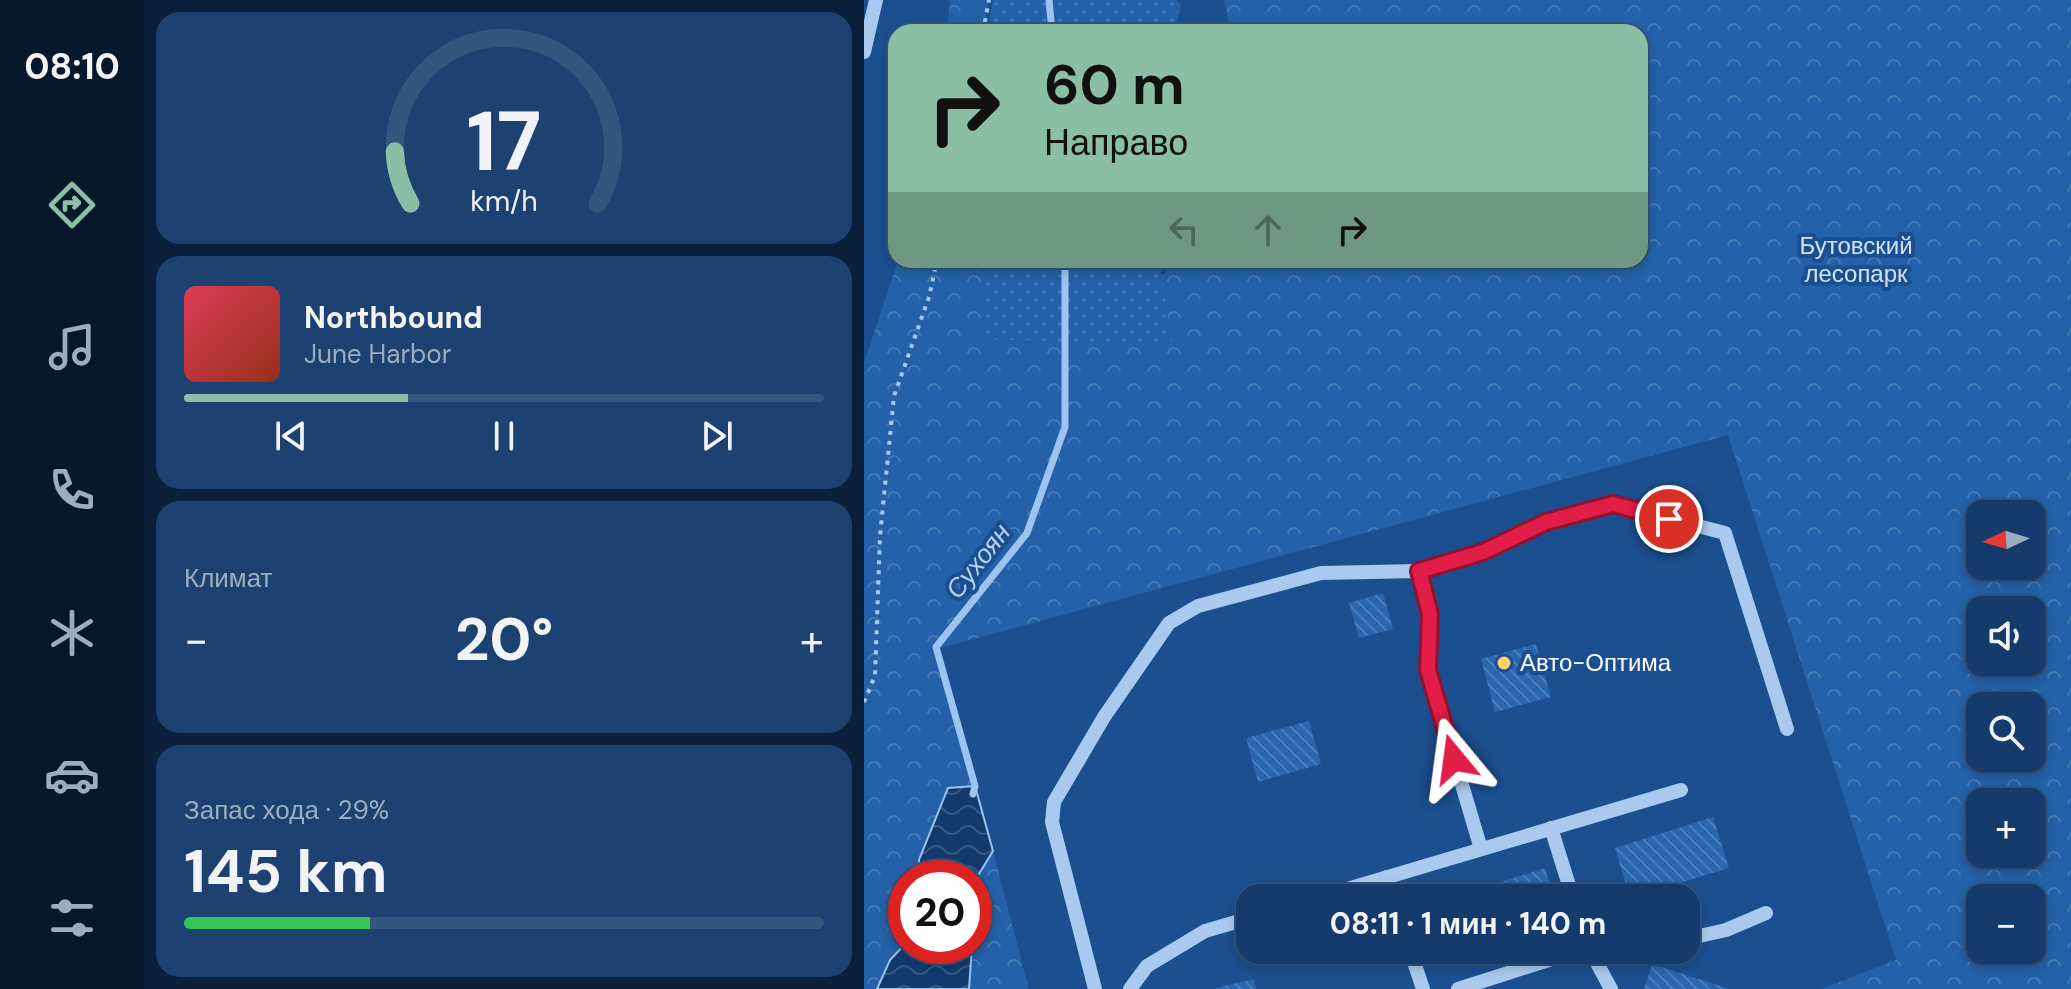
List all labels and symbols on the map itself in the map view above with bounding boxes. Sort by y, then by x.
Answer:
park label: Бутовский лесопарк [1799,230,1913,289]
pin [1635,485,1703,553]
north arrow [1966,500,2046,580]
water label: Сухоян [938,517,1018,605]
place label: Авто-Оптима [1520,647,1672,678]
marker: Авто-Оптима [1495,654,1513,672]
position arrow [1412,717,1496,801]
speed limit sign: 20 [888,860,992,964]

